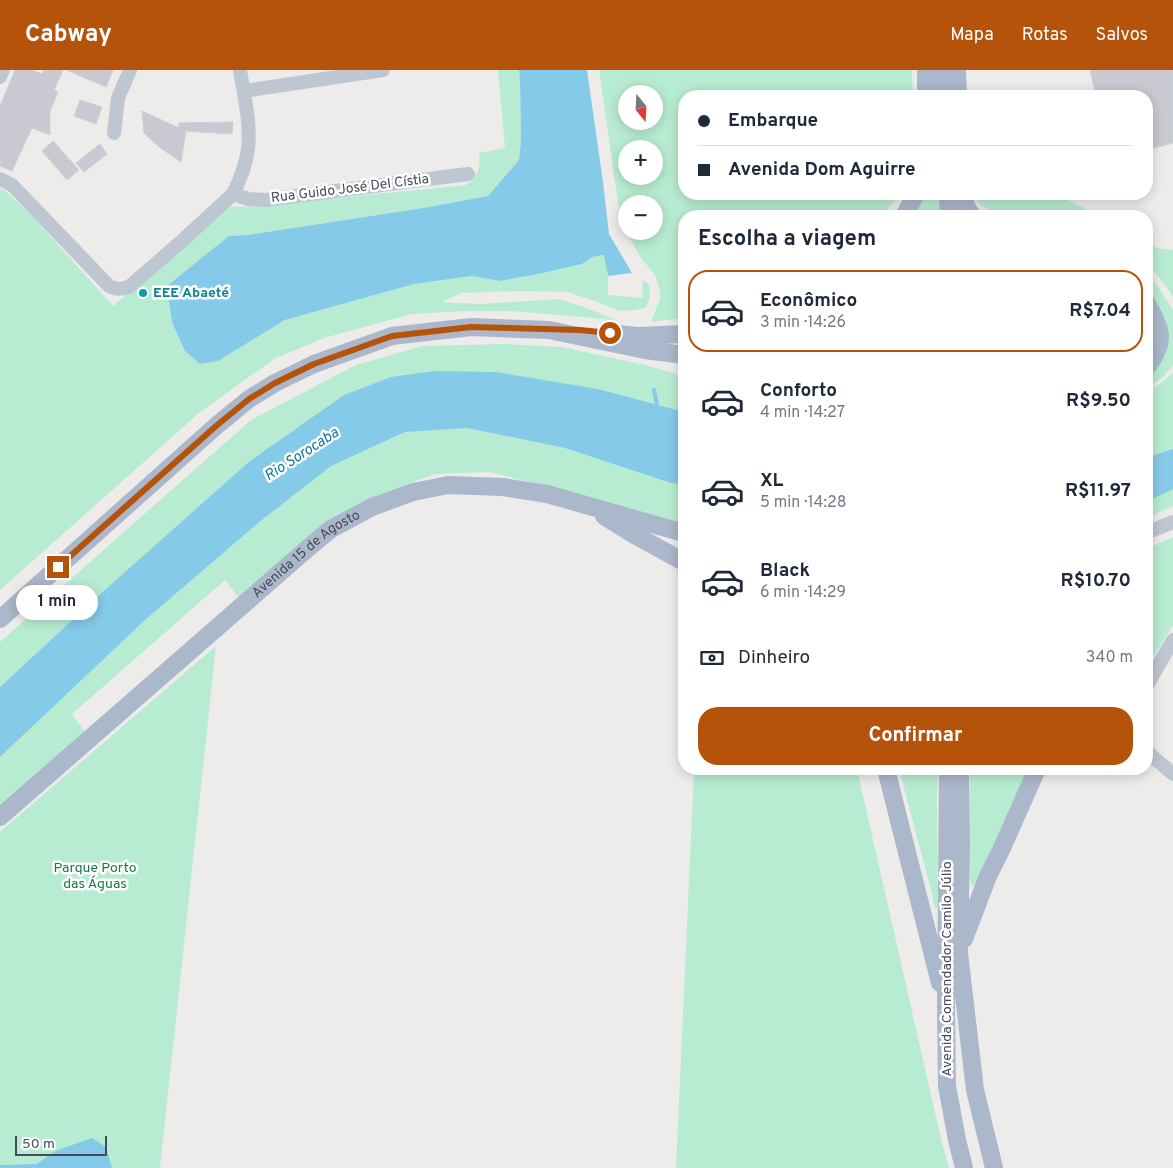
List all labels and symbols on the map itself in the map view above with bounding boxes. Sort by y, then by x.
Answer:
north arrow [618,85,662,130]
street label: Rua Guido José Del Cístia [270,171,430,207]
place label: EEE Abaeté [153,285,229,302]
marker: EEE Abaeté [137,287,149,299]
route start [599,322,621,344]
water label: Rio Sorocaba [261,424,343,486]
street label: Avenida 15 de Agosto [249,506,363,602]
route end [47,556,69,578]
callout: 1 min [17,584,99,620]
park label: Parque Porto das Águas [54,860,137,893]
street label: Avenida Comendador Camilo Júlio [939,861,956,1077]
scale bar [15,1133,108,1156]

